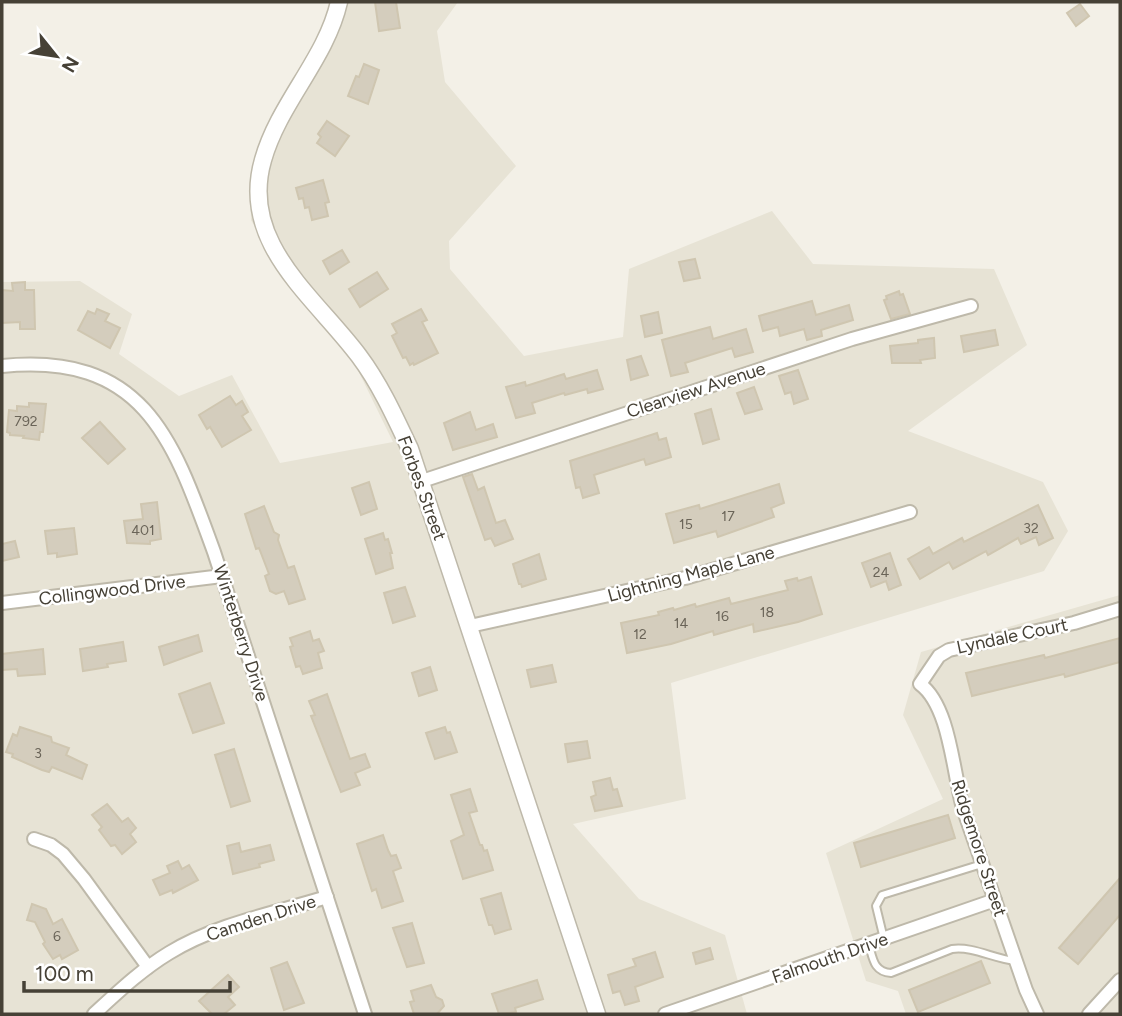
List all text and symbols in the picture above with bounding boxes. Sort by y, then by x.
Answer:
north arrow [21,21,91,91]
text: N [57,52,84,76]
street label: Clearview Avenue [624,357,768,423]
house number: 792 [14,413,38,430]
street label: Forbes Street [393,433,451,544]
house number: 17 [721,508,735,525]
house number: 15 [679,516,693,533]
house number: 32 [1023,520,1039,537]
house number: 401 [131,522,155,539]
street label: Lightning Maple Lane [605,541,777,607]
street label: Winterberry Drive [209,562,273,704]
house number: 24 [873,564,890,581]
street label: Collingwood Drive [37,570,187,610]
house number: 18 [760,604,774,621]
house number: 16 [715,608,729,625]
street label: Lyndale Court [954,613,1070,659]
house number: 14 [674,615,689,632]
house number: 12 [633,626,647,643]
house number: 3 [34,745,42,762]
street label: Ridgemore Street [946,777,1012,920]
street label: Camden Drive [203,890,319,946]
house number: 6 [53,928,61,945]
street label: Falmouth Drive [769,928,891,988]
scale bar [24,950,231,994]
text: 100 m [35,961,94,986]

